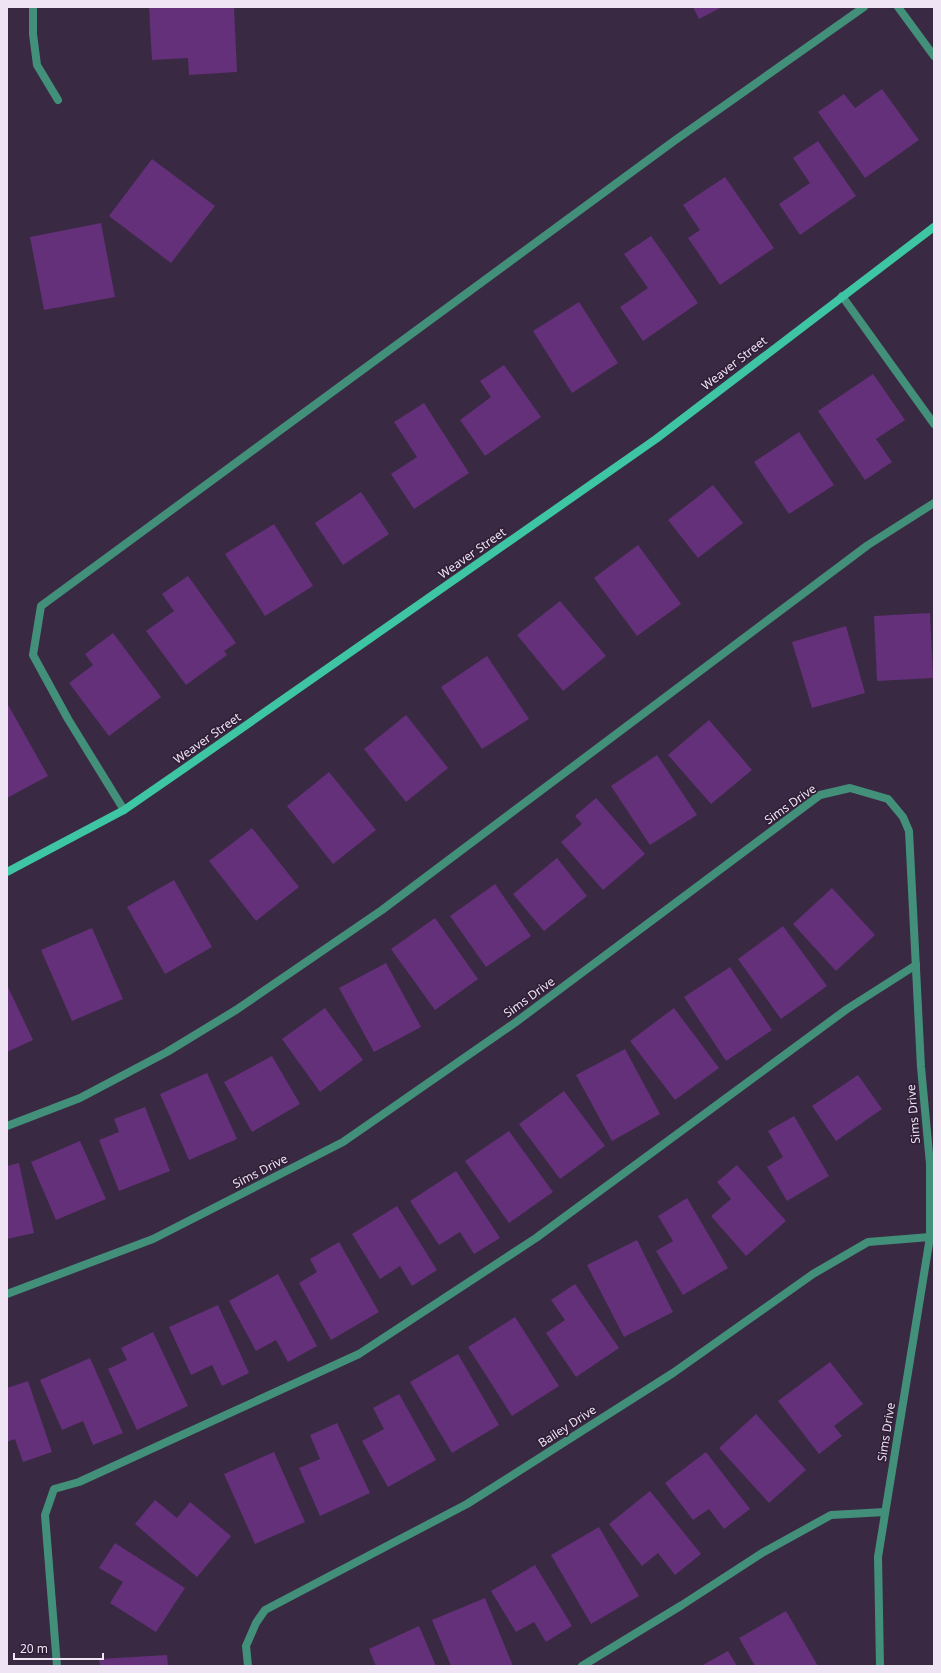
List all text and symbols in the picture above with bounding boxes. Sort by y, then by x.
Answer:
street label: Weaver Street [698,332,771,394]
street label: Weaver Street [435,523,510,583]
street label: Weaver Street [170,708,245,768]
street label: Sims Drive [761,780,819,828]
street label: Sims Drive [500,973,558,1021]
street label: Sims Drive [902,1083,924,1144]
street label: Sims Drive [230,1150,291,1192]
street label: Bailey Drive [535,1401,600,1451]
street label: Sims Drive [873,1401,899,1463]
scale bar [14,1635,103,1661]
text: 20 m [20,1640,48,1657]

